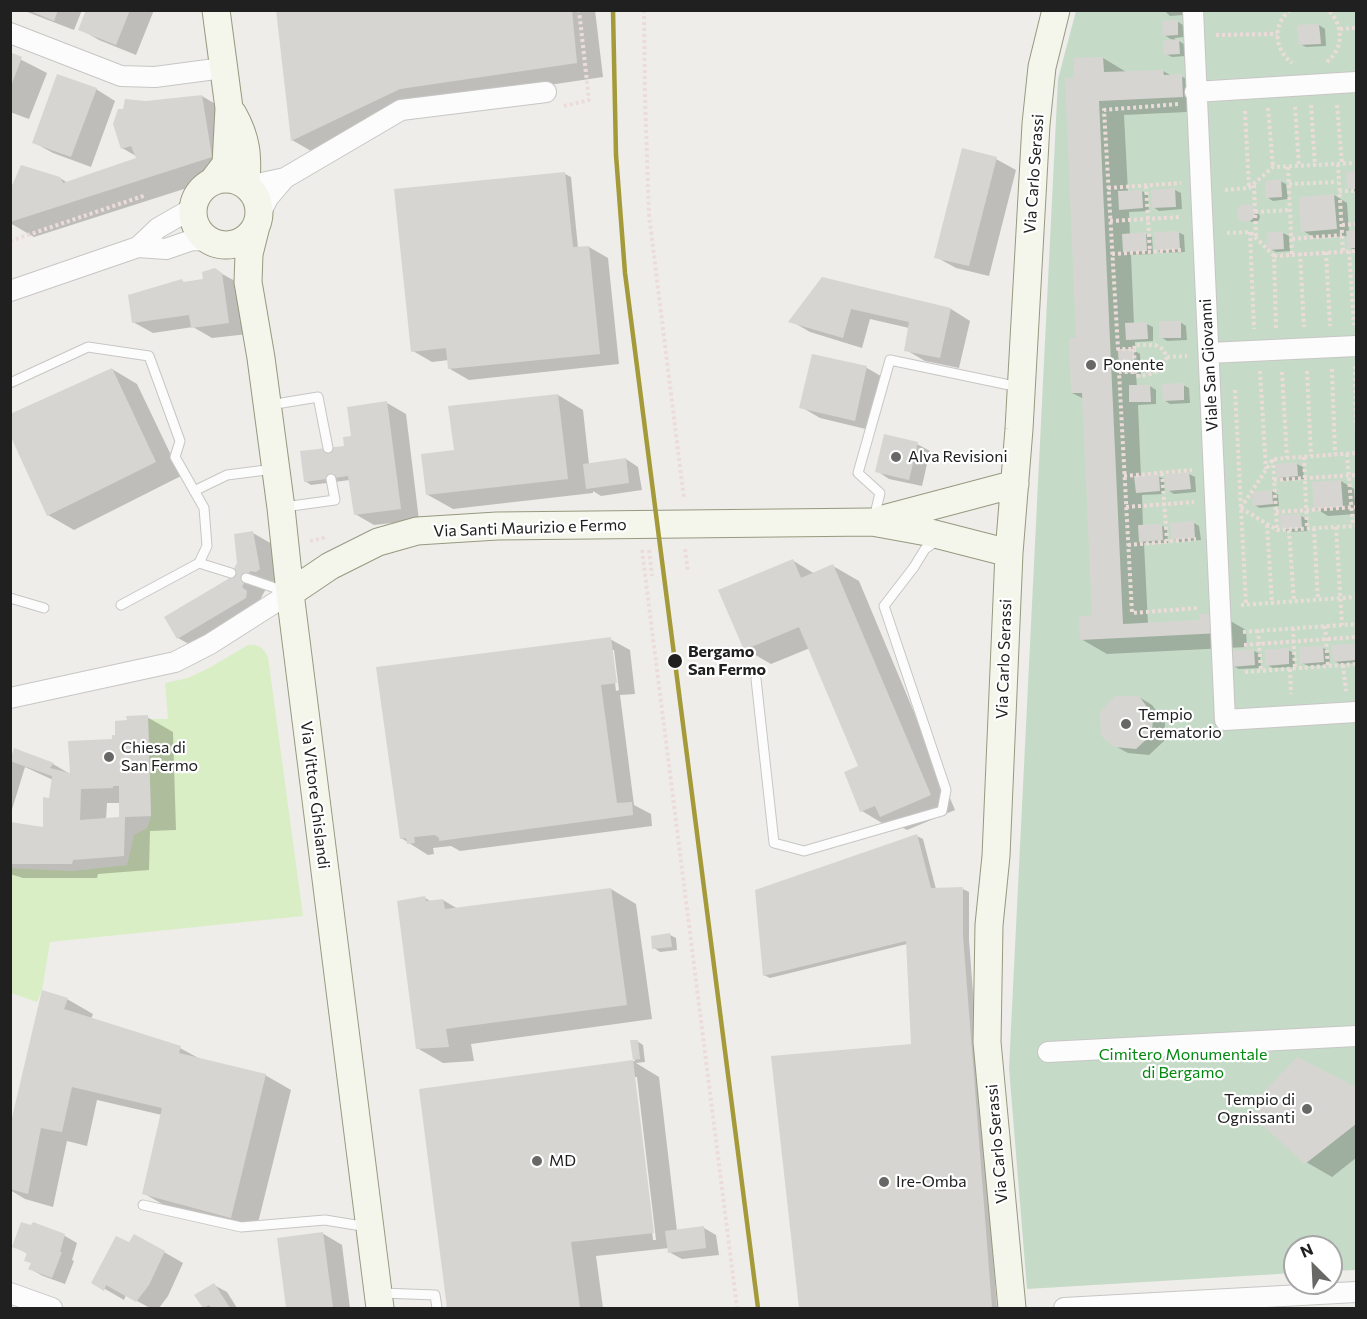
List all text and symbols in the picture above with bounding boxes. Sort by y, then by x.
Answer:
street label: Via Carlo Serassi [1020,113,1048,235]
street label: Viale San Giovanni [1196,298,1222,432]
place label: Ponente [1103,355,1164,375]
marker: Ponente [1084,358,1098,372]
place label: Alva Revisioni [908,447,1008,467]
marker: Alva Revisioni [889,450,903,464]
street label: Via Santi Maurizio e Fermo [433,515,627,541]
street label: Via Carlo Serassi [992,599,1016,719]
place label: Bergamo San Fermo [688,642,766,680]
marker: Bergamo San Fermo [666,652,684,670]
place label: Tempio Crematorio [1138,705,1222,743]
marker: Tempio Crematorio [1119,717,1133,731]
street label: Via Vittore Ghislandi [296,720,334,870]
place label: Chiesa di San Fermo [121,738,198,776]
marker: Chiesa di San Fermo [102,750,116,764]
park label: Cimitero Monumentale di Bergamo [1099,1045,1267,1083]
street label: Via Carlo Serassi [982,1083,1012,1205]
place label: Tempio di Ognissanti [1217,1090,1295,1128]
marker: Tempio di Ognissanti [1300,1102,1314,1116]
place label: MD [549,1151,576,1171]
marker: MD [530,1154,544,1168]
place label: Ire-Omba [896,1172,967,1192]
marker: Ire-Omba [877,1175,891,1189]
north arrow [1283,1235,1343,1295]
text: N [1297,1239,1316,1261]

